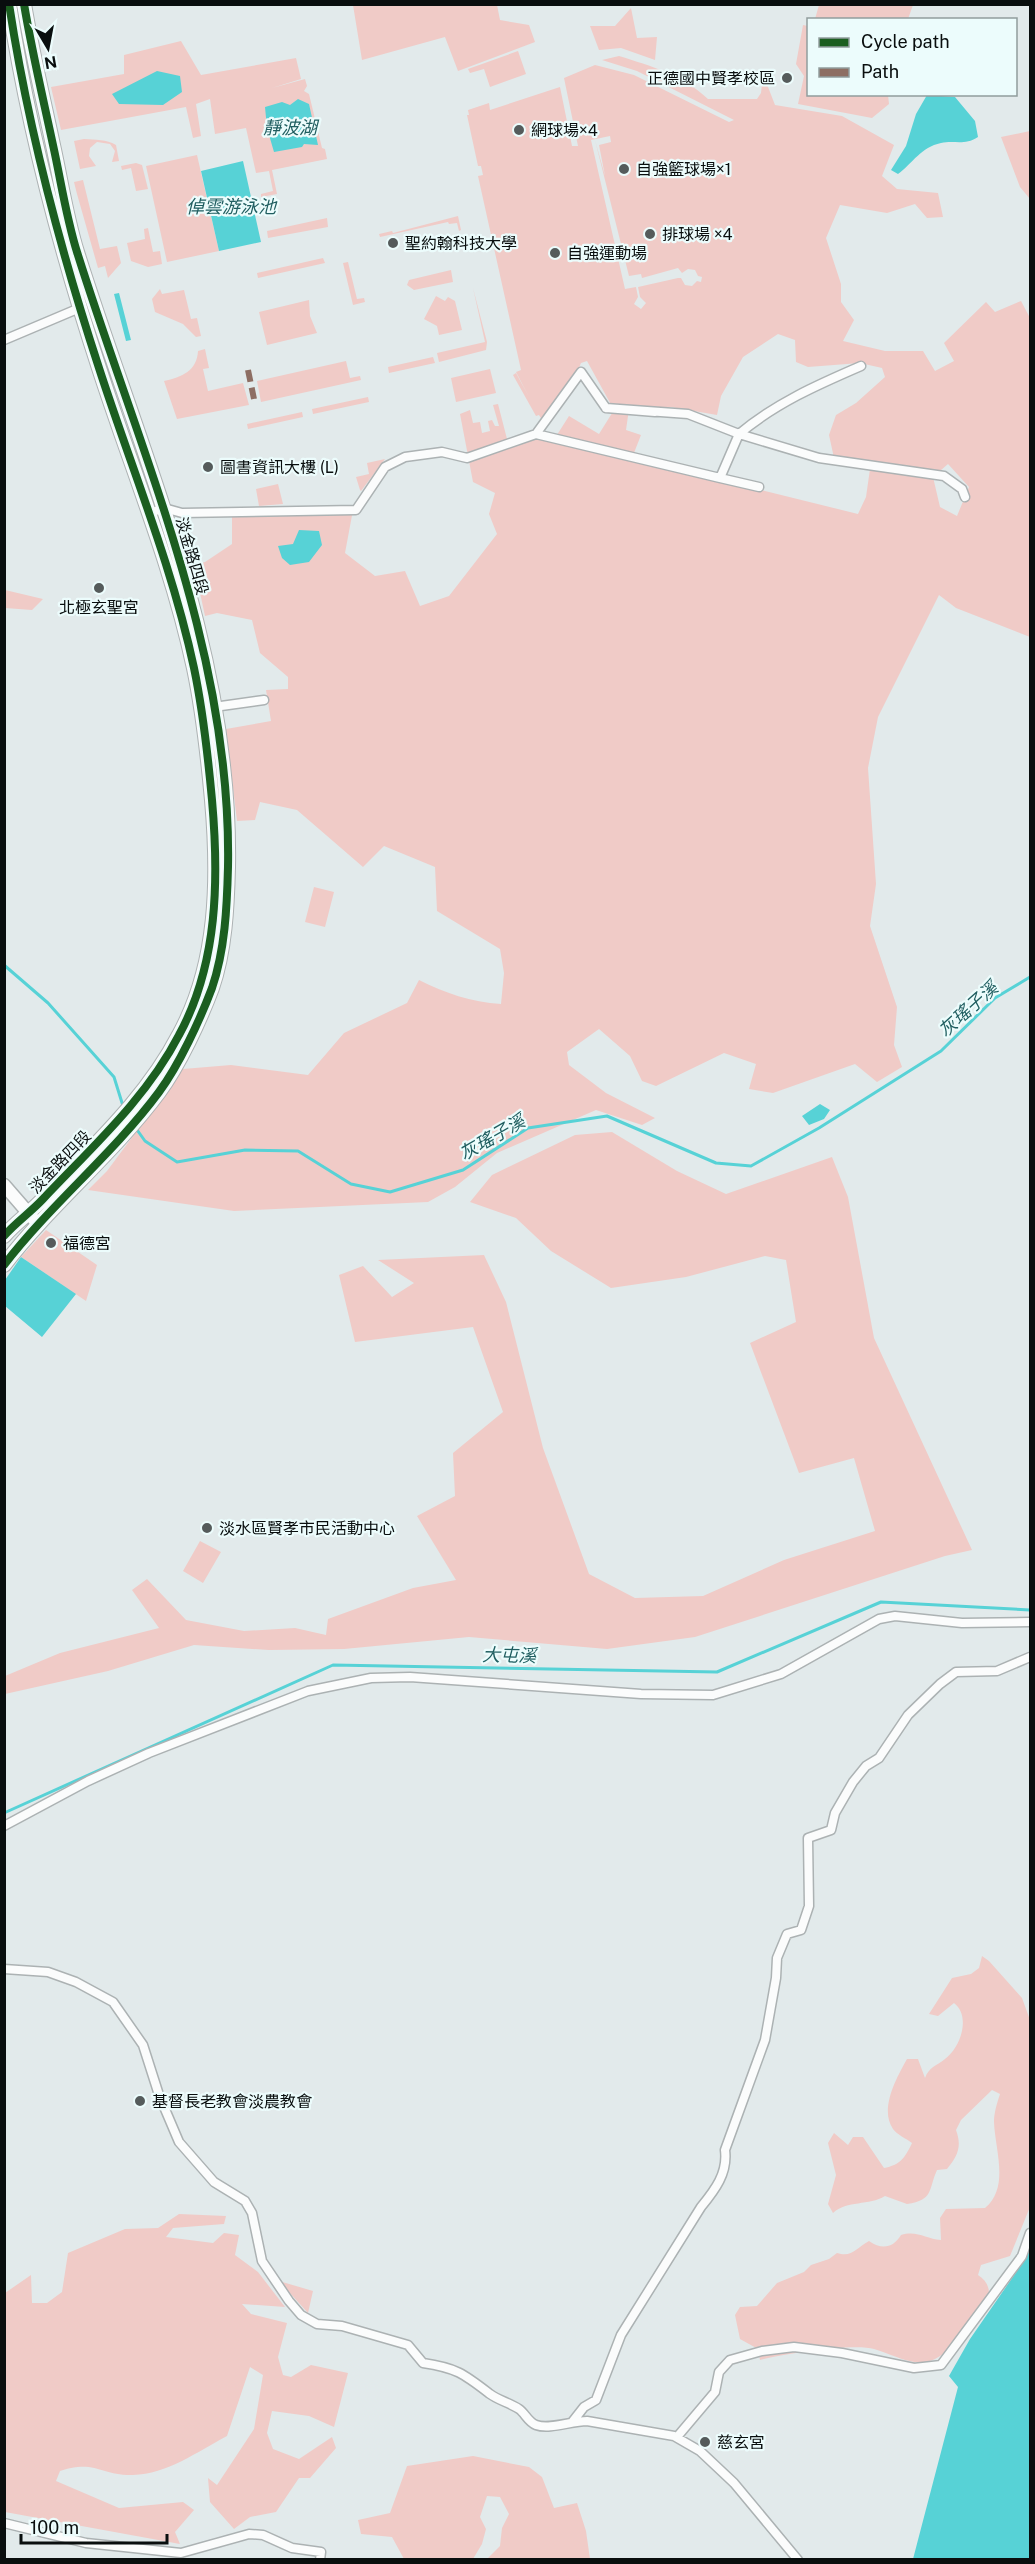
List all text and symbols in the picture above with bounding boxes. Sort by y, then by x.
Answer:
north arrow [18,18,78,78]
legend [807,18,1017,96]
text: Cycle path [861,31,950,52]
text: N [43,52,58,73]
text: Path [861,61,899,82]
place label: 正德國中賢孝校區 [647,69,775,88]
marker: 正德國中賢孝校區 [780,71,794,85]
water label: 靜波湖 [263,117,320,138]
place label: 網球場×4 [531,121,598,140]
marker: 網球場×4 [512,123,526,137]
place label: 自強籃球場×1 [636,160,731,179]
marker: 自強籃球場×1 [617,162,631,176]
water label: 倬雲游泳池 [186,196,278,217]
place label: 排球場 ×4 [662,225,733,244]
marker: 排球場 ×4 [643,227,657,241]
place label: 聖約翰科技大學 [405,234,517,253]
marker: 聖約翰科技大學 [386,236,400,250]
place label: 自強運動場 [567,244,647,263]
marker: 自強運動場 [548,246,562,260]
place label: 圖書資訊大樓 (L) [220,458,339,477]
marker: 圖書資訊大樓 (L) [201,460,215,474]
street label: 淡金路四段 [172,515,212,597]
marker: 北極玄聖宮 [92,581,106,595]
place label: 北極玄聖宮 [59,598,139,617]
water label: 灰瑤子溪 [934,975,1004,1041]
water label: 灰瑤子溪 [456,1108,531,1164]
street label: 淡金路四段 [25,1127,95,1197]
place label: 福德宮 [63,1234,111,1253]
marker: 福德宮 [44,1236,58,1250]
place label: 淡水區賢孝市民活動中心 [219,1519,395,1538]
marker: 淡水區賢孝市民活動中心 [200,1521,214,1535]
water label: 大屯溪 [482,1644,539,1666]
place label: 基督長老教會淡農教會 [152,2092,312,2111]
marker: 基督長老教會淡農教會 [133,2094,147,2108]
place label: 慈玄宮 [717,2433,765,2452]
marker: 慈玄宮 [698,2435,712,2449]
scale bar [21,2507,166,2545]
text: 100 m [30,2517,79,2538]

